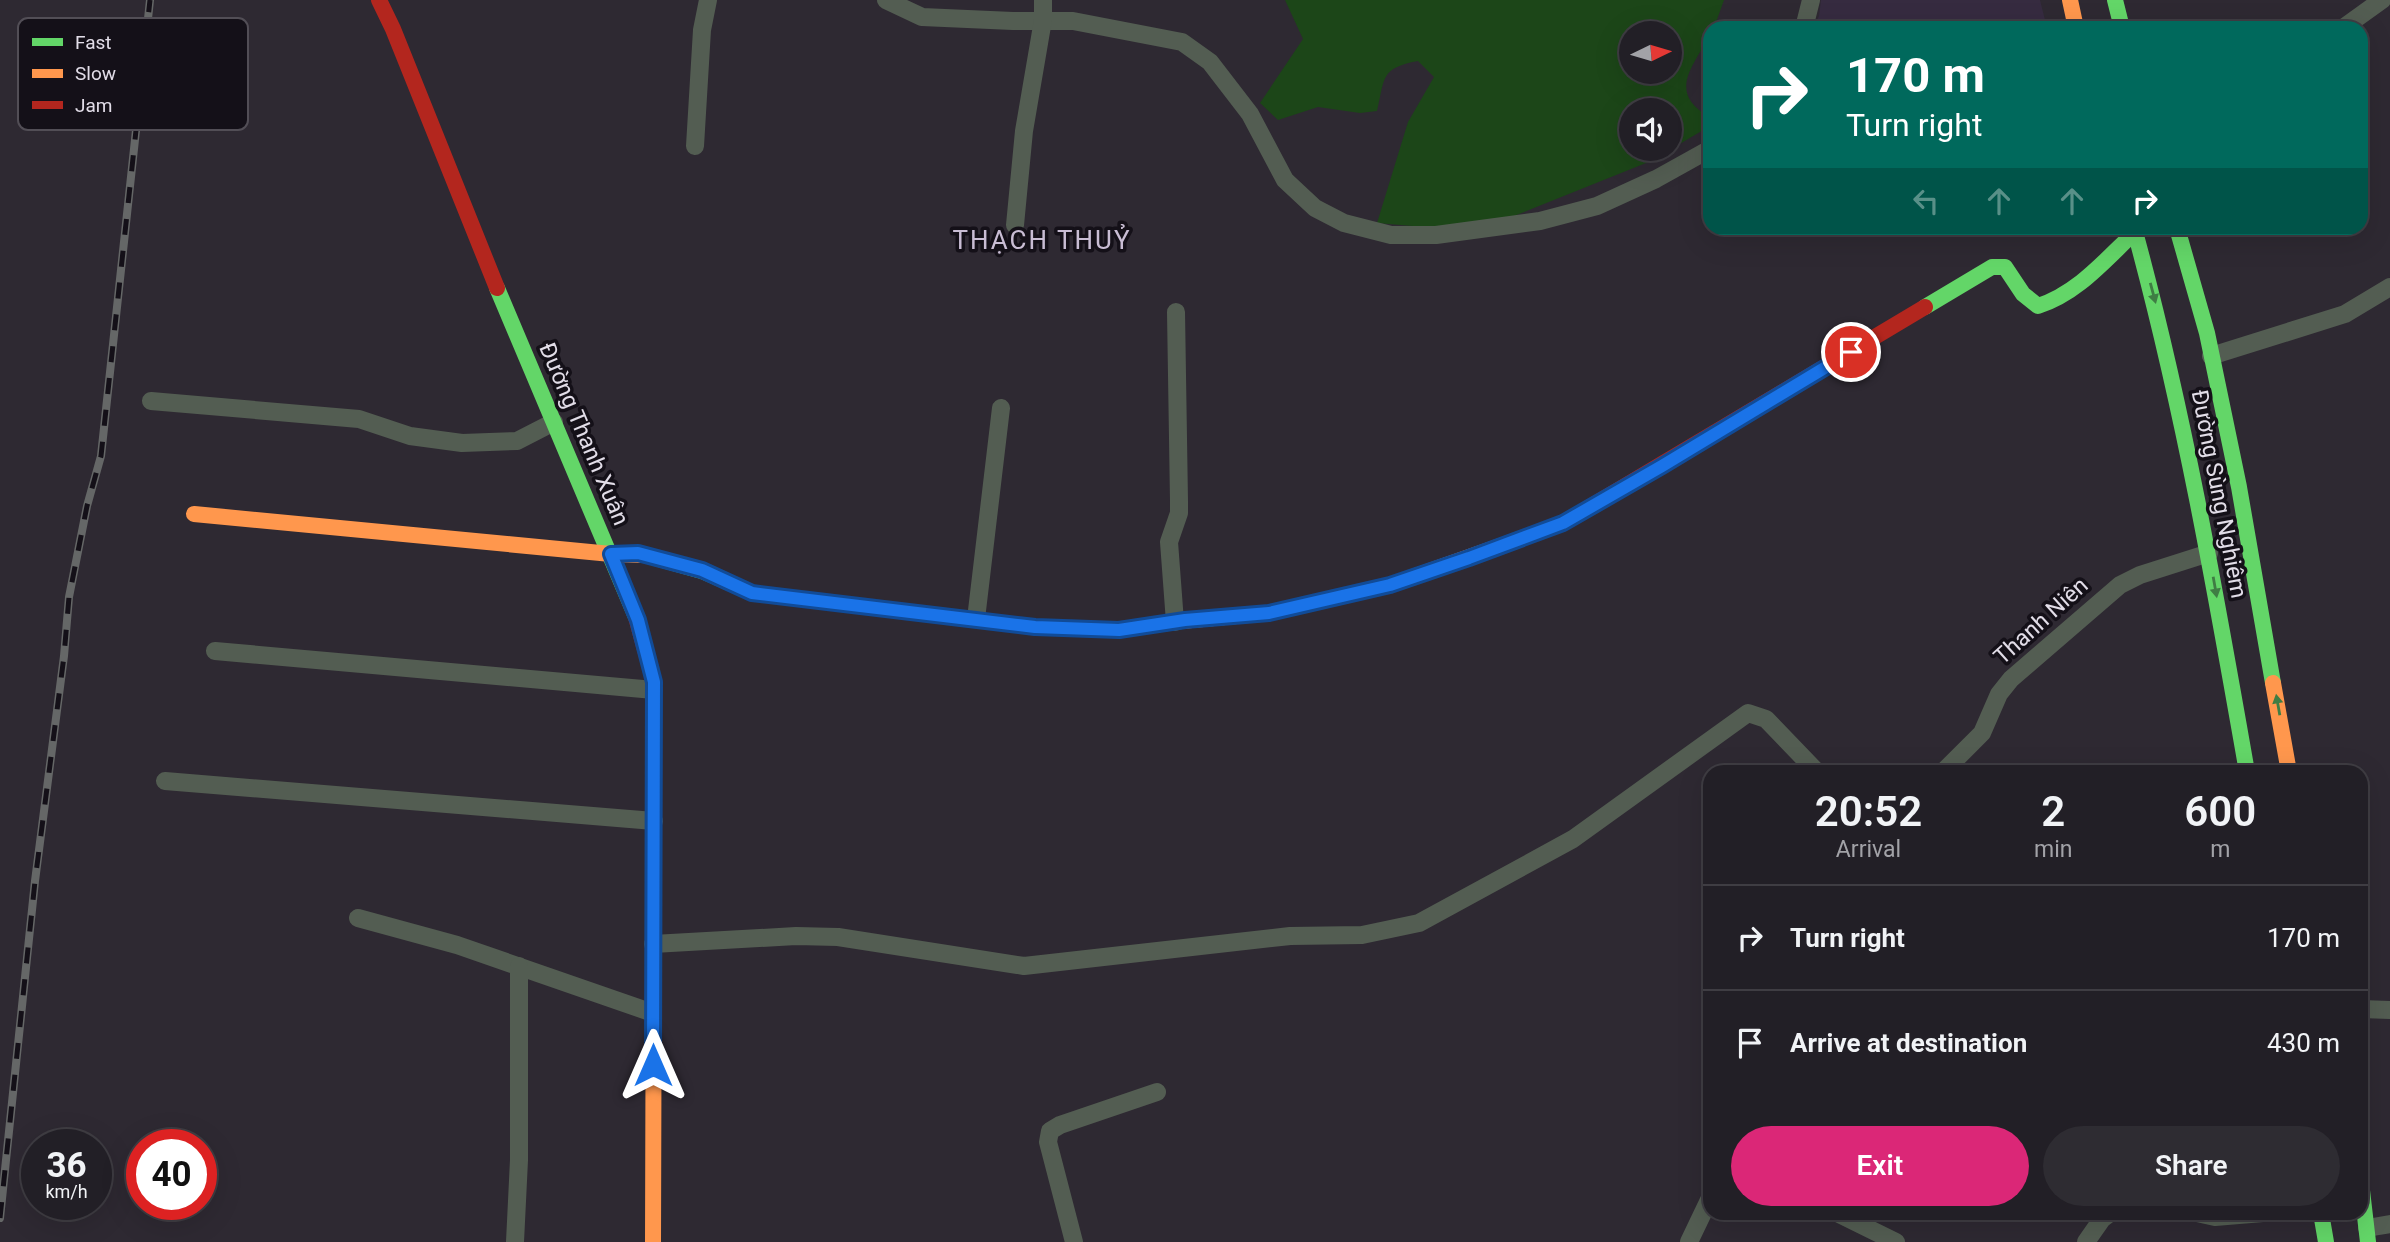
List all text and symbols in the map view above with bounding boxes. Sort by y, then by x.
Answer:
legend [18,18,248,130]
north arrow [1619,21,1682,84]
map controls [1619,21,1682,161]
text: Fast [75,31,112,54]
text: 170 m [1846,47,1985,104]
icon: right [1731,49,1822,140]
text: Slow [75,62,116,85]
text: Jam [75,94,112,117]
button: sound [1619,98,1682,161]
text: Turn right [1846,106,1982,144]
icon: left [1907,182,1945,220]
icon: ahead [1980,182,2018,220]
icon: ahead [2053,182,2091,220]
icon: right [2126,182,2164,220]
district label: THẠCH THUỶ [952,223,1132,255]
one-way arrow [2148,282,2159,304]
pin [1821,322,1881,382]
icon: arrive [1832,333,1870,371]
street label: Đường Thanh Xuân [533,339,635,529]
street label: Đường Sùng Nghiêm [2186,387,2252,601]
street label: Thanh Niên [1989,572,2093,670]
one-way arrow [2210,577,2221,599]
one-way arrow [2272,693,2283,715]
text: 20:52 [1815,787,1922,836]
text: 2 [2041,787,2065,836]
text: 600 [2184,787,2256,836]
text: Arrival [1836,836,1901,863]
text: min [2034,836,2072,863]
text: m [2210,836,2230,863]
icon: right [1731,919,1769,957]
text: Turn right [1790,923,1905,953]
text: 170 m [2267,923,2340,953]
icon: arrive [1731,1024,1769,1062]
position arrow [616,1028,690,1102]
text: Arrive at destination [1790,1028,2027,1058]
text: 430 m [2267,1028,2340,1058]
button: Exit [1731,1126,2029,1206]
button: Share [2043,1126,2340,1206]
speed limit sign: 40 [126,1129,217,1220]
text: 36 [46,1145,87,1186]
text: km/h [45,1181,88,1202]

